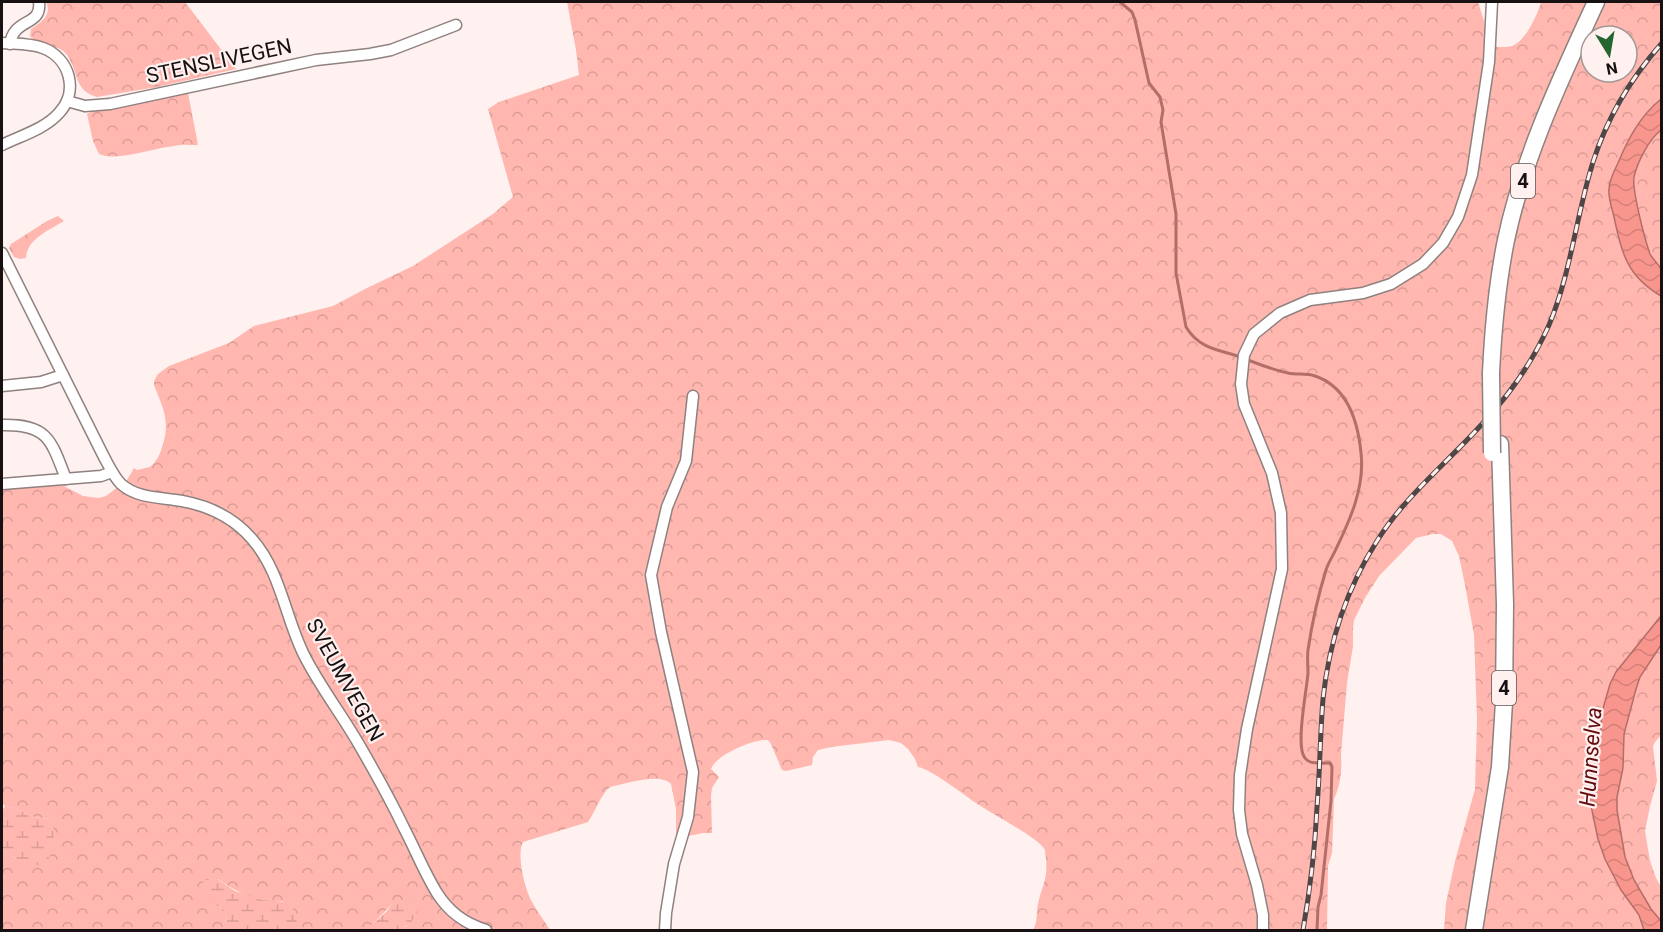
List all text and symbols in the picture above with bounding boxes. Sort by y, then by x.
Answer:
north arrow [1579,24,1639,84]
street label: STENSLIVEGEN [144,34,294,88]
text: N [1604,58,1619,79]
road number: 4 [1511,164,1535,198]
street label: SVEUMVEGEN [301,615,389,745]
road number: 4 [1492,671,1516,705]
water label: Hunnselva [1575,706,1606,808]

